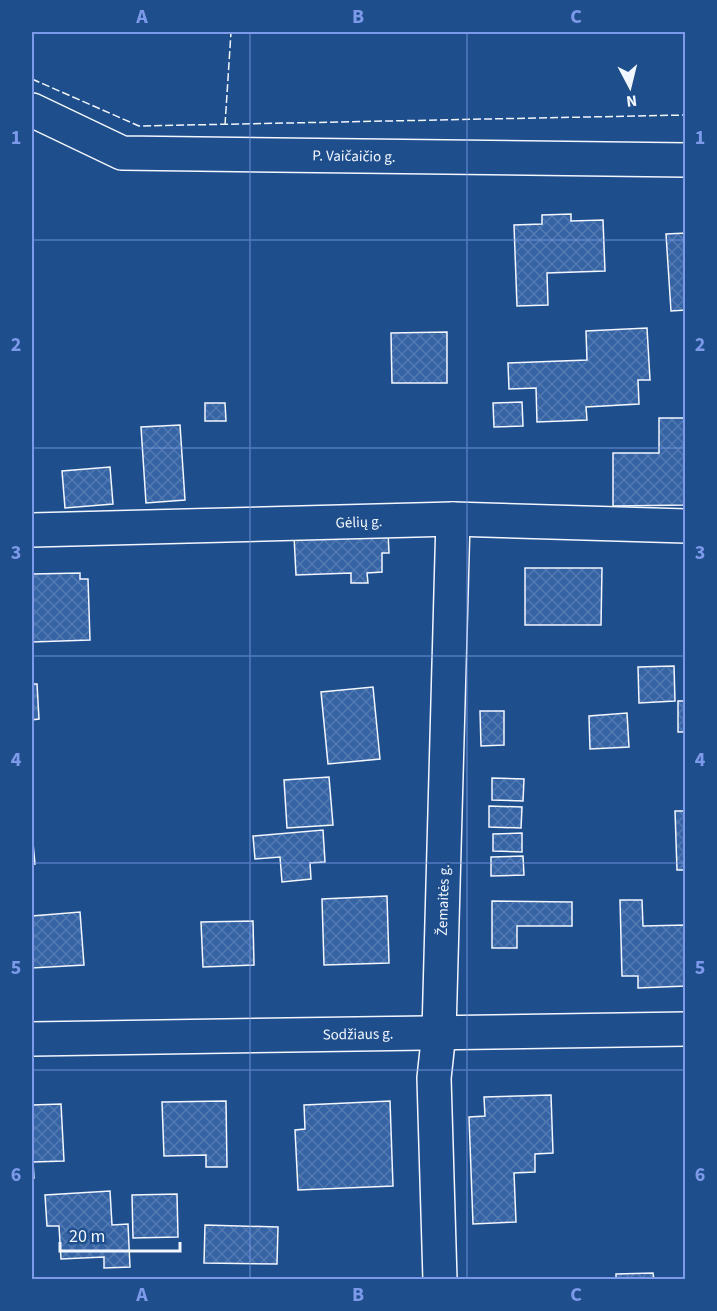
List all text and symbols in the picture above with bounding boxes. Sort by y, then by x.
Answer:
text: A [135,3,148,31]
text: B [352,3,364,31]
text: C [570,3,582,31]
north arrow [600,57,660,117]
text: N [625,89,638,112]
text: 1 [11,124,21,152]
text: 1 [695,124,705,152]
street label: P. Vaičaičio g. [312,145,396,168]
text: 2 [11,331,21,359]
text: 2 [695,331,705,359]
street label: Gėlių g. [335,511,383,534]
text: 3 [11,539,21,567]
text: 3 [695,539,705,567]
text: 4 [11,746,22,774]
text: 4 [695,746,706,774]
street label: Žemaitės g. [432,864,455,936]
text: 5 [11,954,21,982]
text: 5 [695,954,705,982]
street label: Sodžiaus g. [322,1023,394,1046]
text: 6 [11,1161,21,1189]
text: 6 [695,1161,705,1189]
scale bar [60,1215,180,1253]
text: 20 m [69,1224,105,1249]
text: A [135,1281,148,1309]
text: B [352,1281,364,1309]
text: C [570,1281,582,1309]

